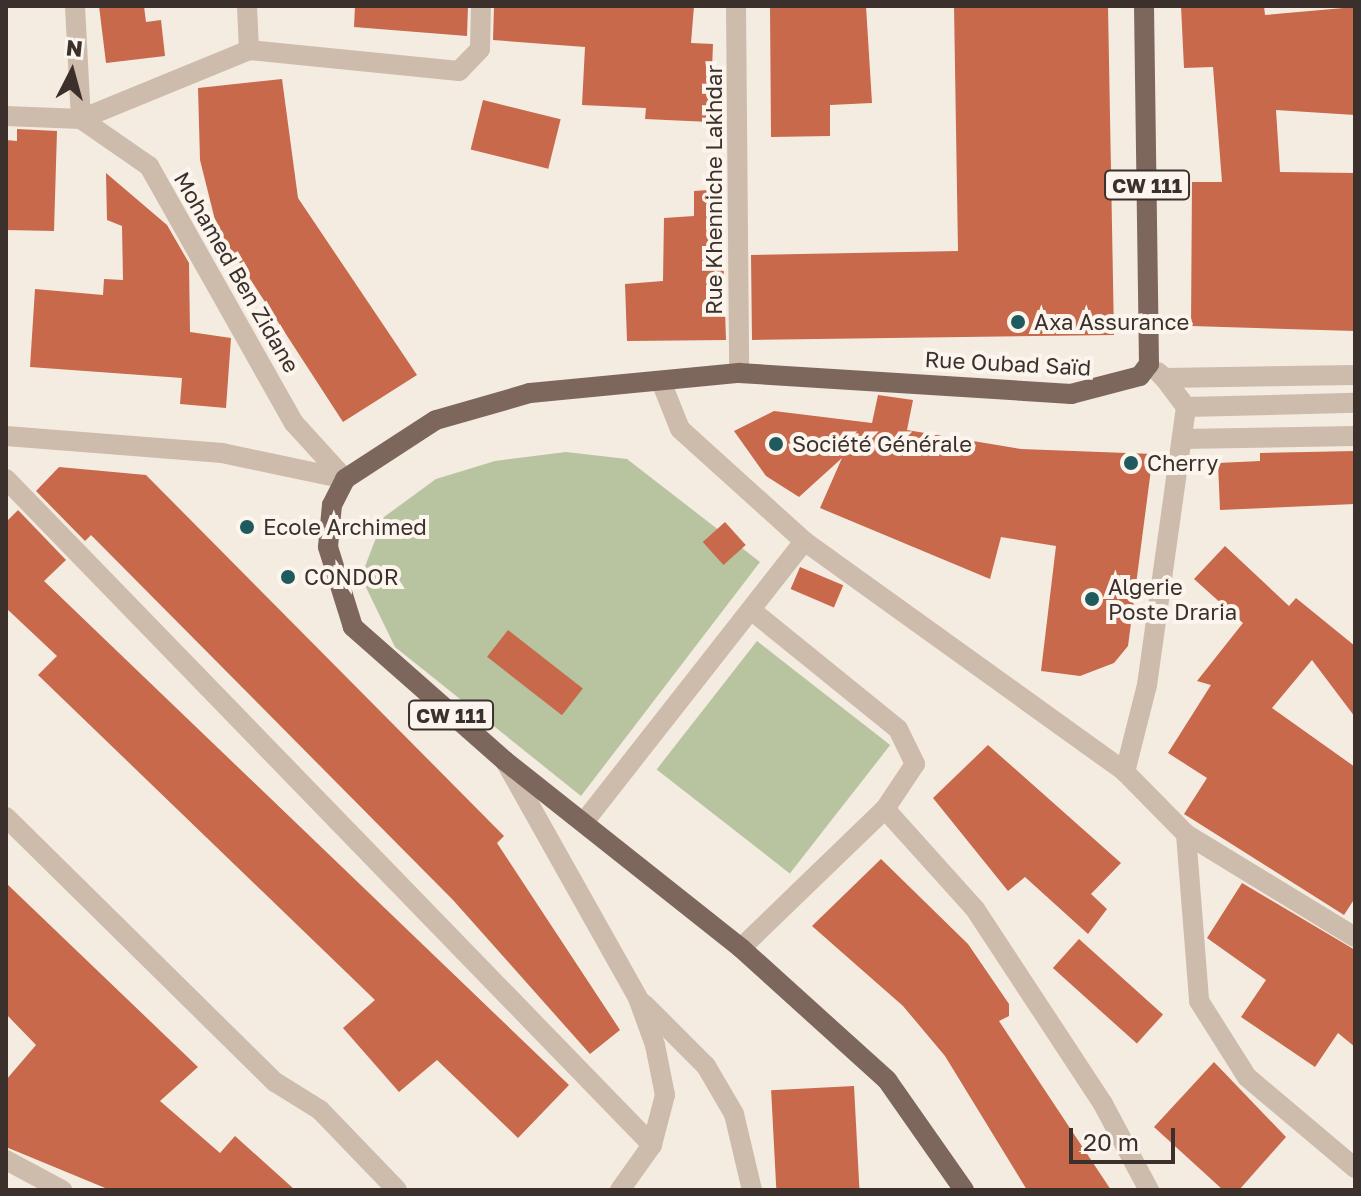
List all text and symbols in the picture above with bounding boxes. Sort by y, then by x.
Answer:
north arrow [32,32,112,112]
text: N [65,33,84,62]
street label: Rue Khenniche Lakhdar [701,65,727,315]
street label: Mohamed Ben Zidane [169,167,305,377]
road number: CW 111 [1103,169,1191,201]
place label: Axa Assurance [1034,309,1189,335]
marker: Axa Assurance [1009,313,1027,331]
street label: Rue Oubad Saïd [924,345,1092,381]
place label: Société Générale [792,431,972,457]
marker: Société Générale [767,435,785,453]
place label: Cherry [1147,450,1218,476]
marker: Cherry [1122,454,1140,472]
place label: Ecole Archimed [263,514,427,540]
marker: Ecole Archimed [238,518,256,536]
place label: CONDOR [304,564,399,590]
marker: CONDOR [279,568,297,586]
place label: Algerie Poste Draria [1108,573,1237,624]
marker: Algerie Poste Draria [1083,590,1101,608]
road number: CW 111 [407,699,495,731]
scale bar [1073,1112,1179,1162]
text: 20 m [1083,1127,1139,1156]

